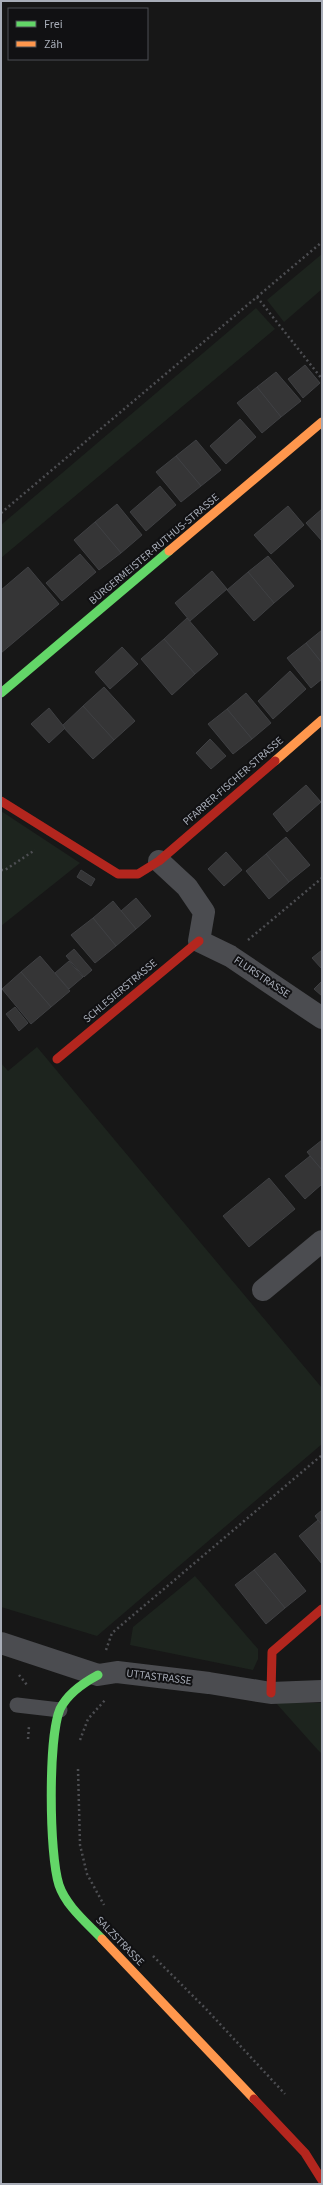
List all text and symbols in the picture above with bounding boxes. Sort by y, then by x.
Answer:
legend [8,8,148,60]
text: Frei [44,16,63,33]
text: Zäh [44,36,63,53]
street label: BÜRGERMEISTER-RUTHUS-STRASSE [86,490,222,608]
street label: PFARRER-FISCHER-STRASSE [180,733,287,829]
street label: FLURSTRASSE [231,953,293,1001]
street label: SCHLESIERSTRASSE [80,955,160,1026]
street label: UTTASTRASSE [126,1666,193,1688]
street label: SALZSTRASSE [92,1913,148,1969]

